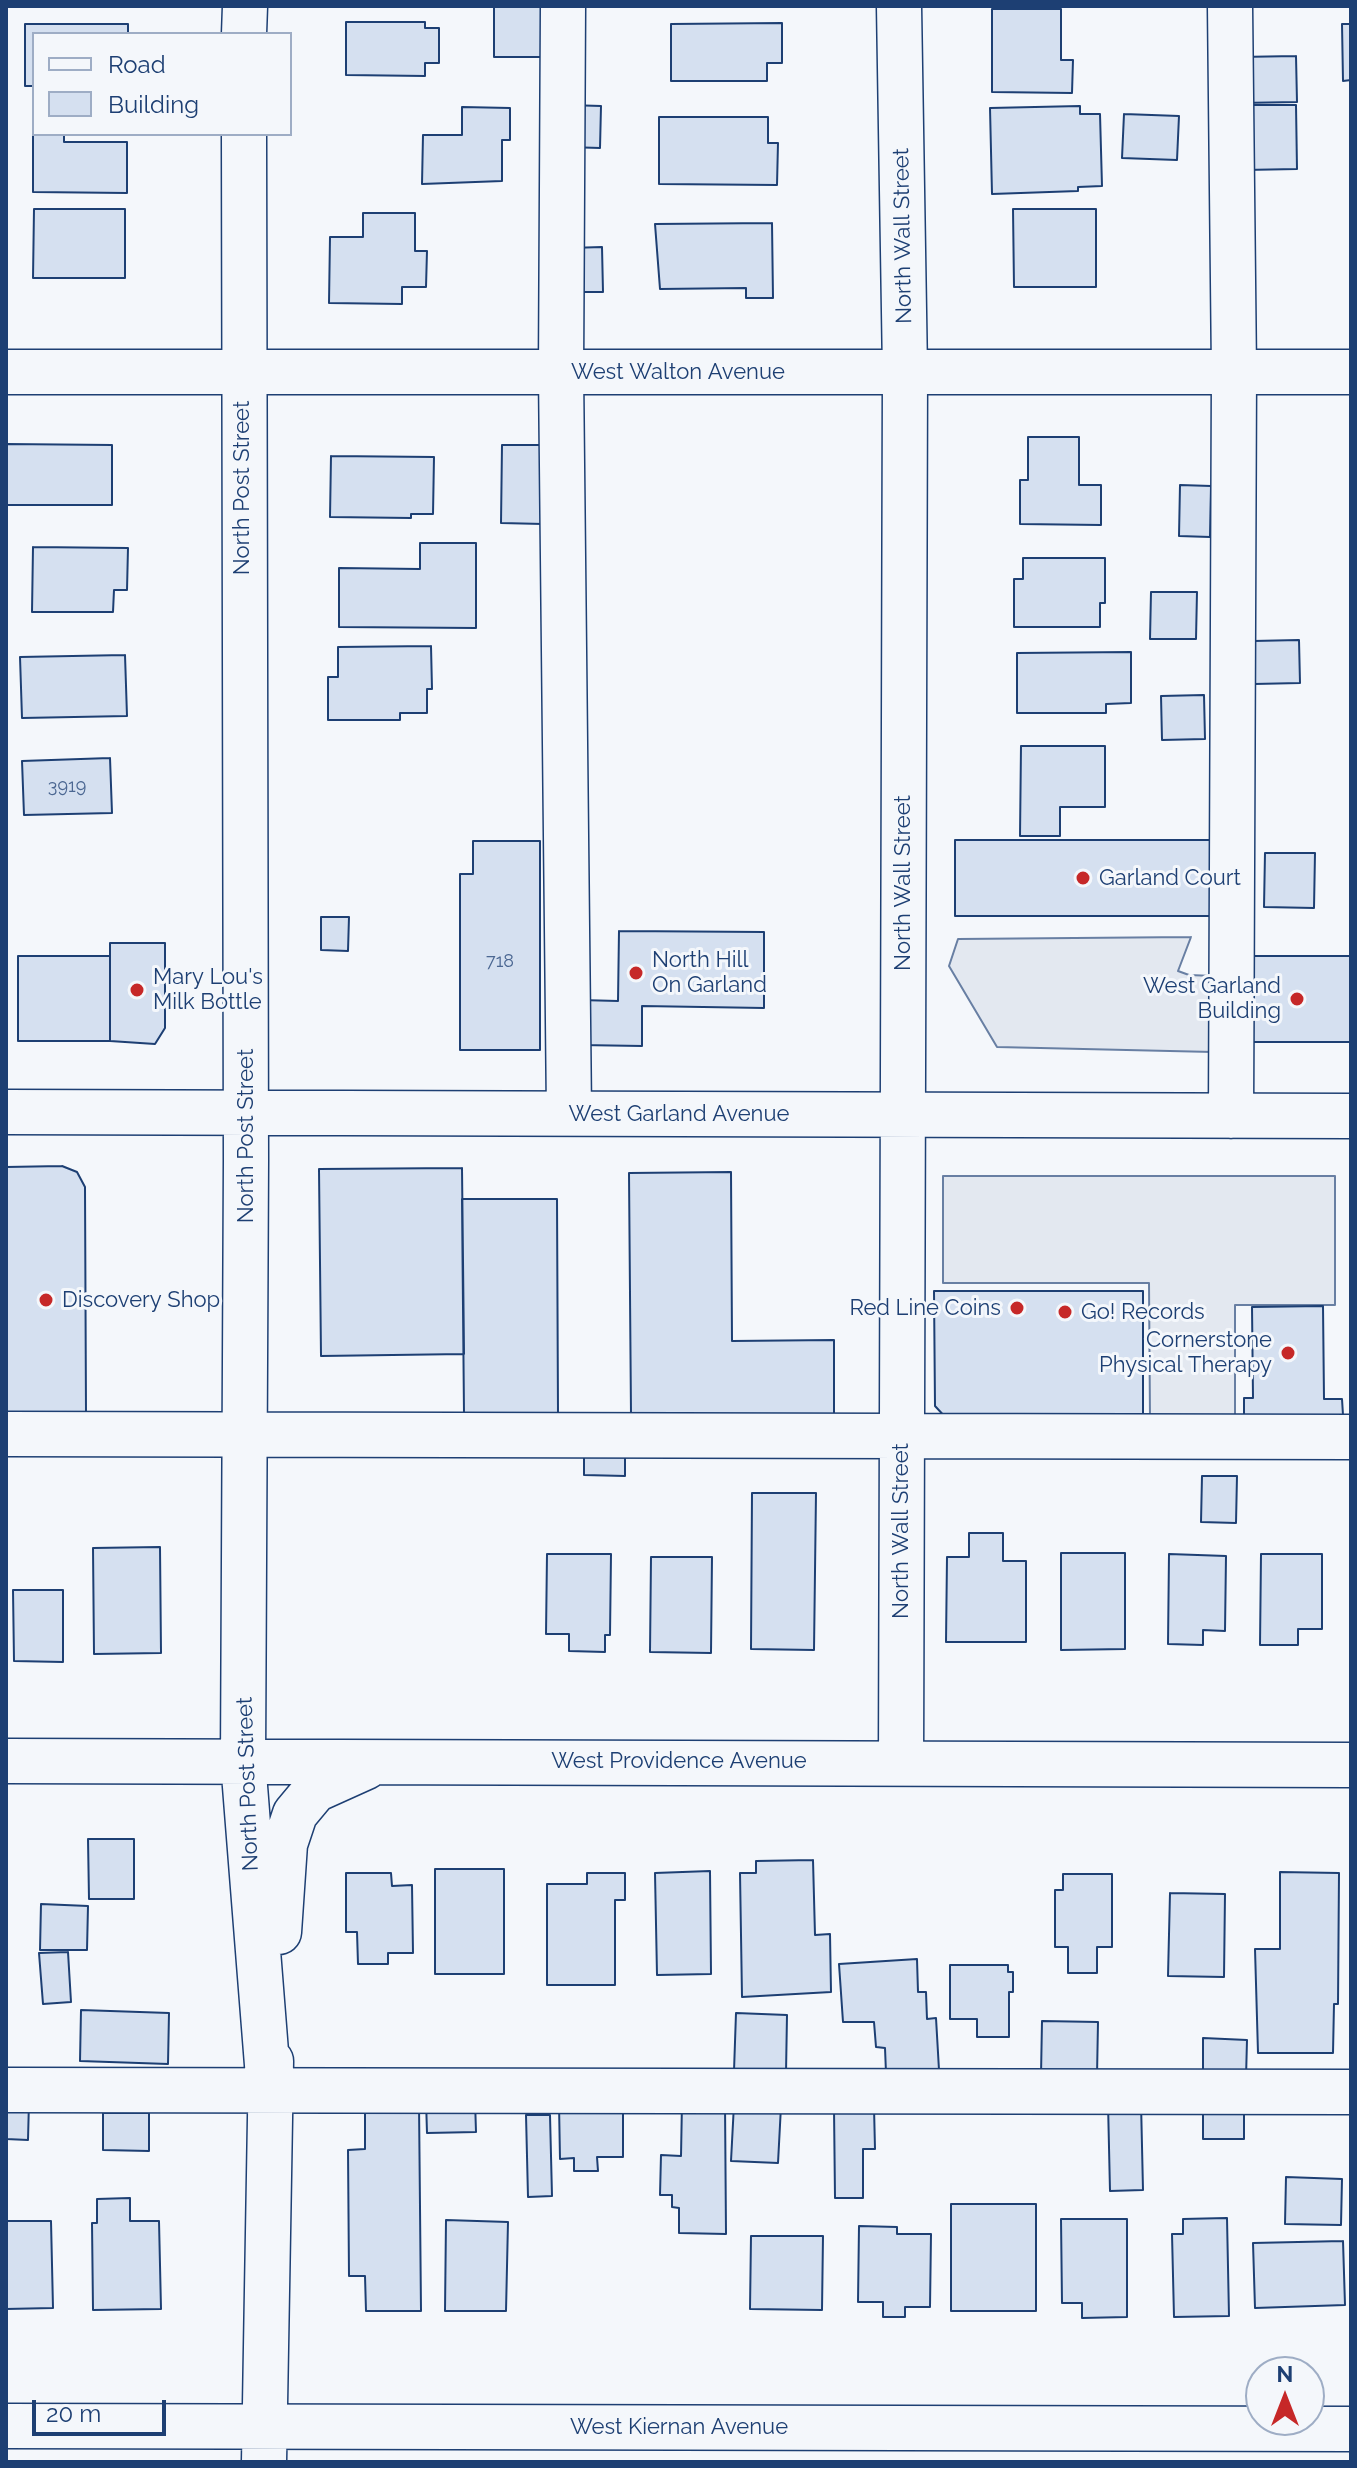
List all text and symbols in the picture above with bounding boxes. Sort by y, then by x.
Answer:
legend [32,32,292,136]
text: Road [108,50,166,79]
text: Building [108,90,199,119]
street label: North Wall Street [888,148,918,324]
street label: West Walton Avenue [571,359,785,385]
street label: North Post Street [229,401,255,575]
house number: 3919 [48,776,86,798]
street label: North Wall Street [890,795,916,971]
place label: Garland Court [1099,865,1241,891]
marker: Garland Court [1074,869,1092,887]
place label: North Hill On Garland [652,947,767,998]
house number: 718 [486,951,514,973]
place label: Mary Lou's Milk Bottle [153,964,263,1016]
marker: North Hill On Garland [627,964,645,982]
place label: West Garland Building [1143,973,1281,1024]
marker: Mary Lou's Milk Bottle [128,981,146,999]
marker: West Garland Building [1288,990,1306,1008]
street label: North Post Street [233,1049,259,1223]
street label: West Garland Avenue [569,1101,789,1127]
place label: Discovery Shop [62,1287,220,1313]
marker: Discovery Shop [37,1291,55,1309]
place label: Red Line Coins [849,1295,1001,1321]
marker: Red Line Coins [1008,1299,1026,1317]
place label: Go! Records [1081,1299,1205,1325]
marker: Go! Records [1056,1303,1074,1321]
place label: Cornerstone Physical Therapy [1099,1327,1272,1378]
marker: Cornerstone Physical Therapy [1279,1344,1297,1362]
street label: North Wall Street [888,1443,914,1619]
street label: North Post Street [232,1696,264,1872]
street label: West Providence Avenue [551,1748,807,1774]
north arrow [1245,2356,1325,2436]
text: N [1277,2361,1293,2387]
scale bar [36,2384,170,2434]
text: 20 m [46,2399,101,2428]
street label: West Kiernan Avenue [570,2414,788,2440]

